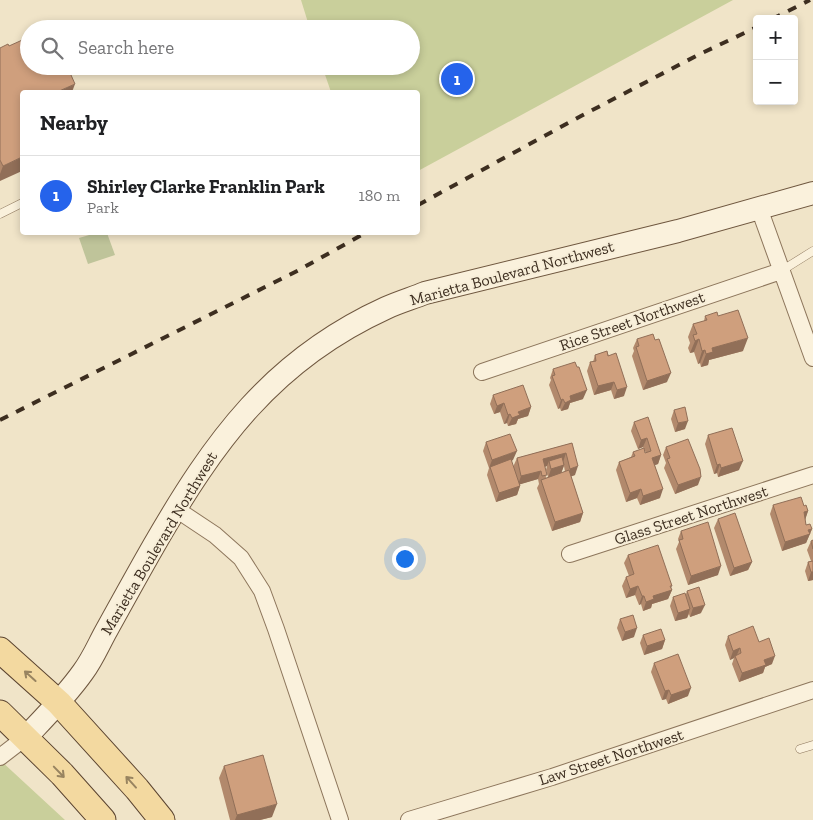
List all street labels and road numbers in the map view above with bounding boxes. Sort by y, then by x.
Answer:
street label: Marietta Boulevard Northwest [408,237,616,309]
street label: Rice Street Northwest [557,287,707,355]
street label: Marietta Boulevard Northwest [97,448,221,638]
street label: Glass Street Northwest [612,481,770,549]
street label: Law Street Northwest [536,725,686,789]

